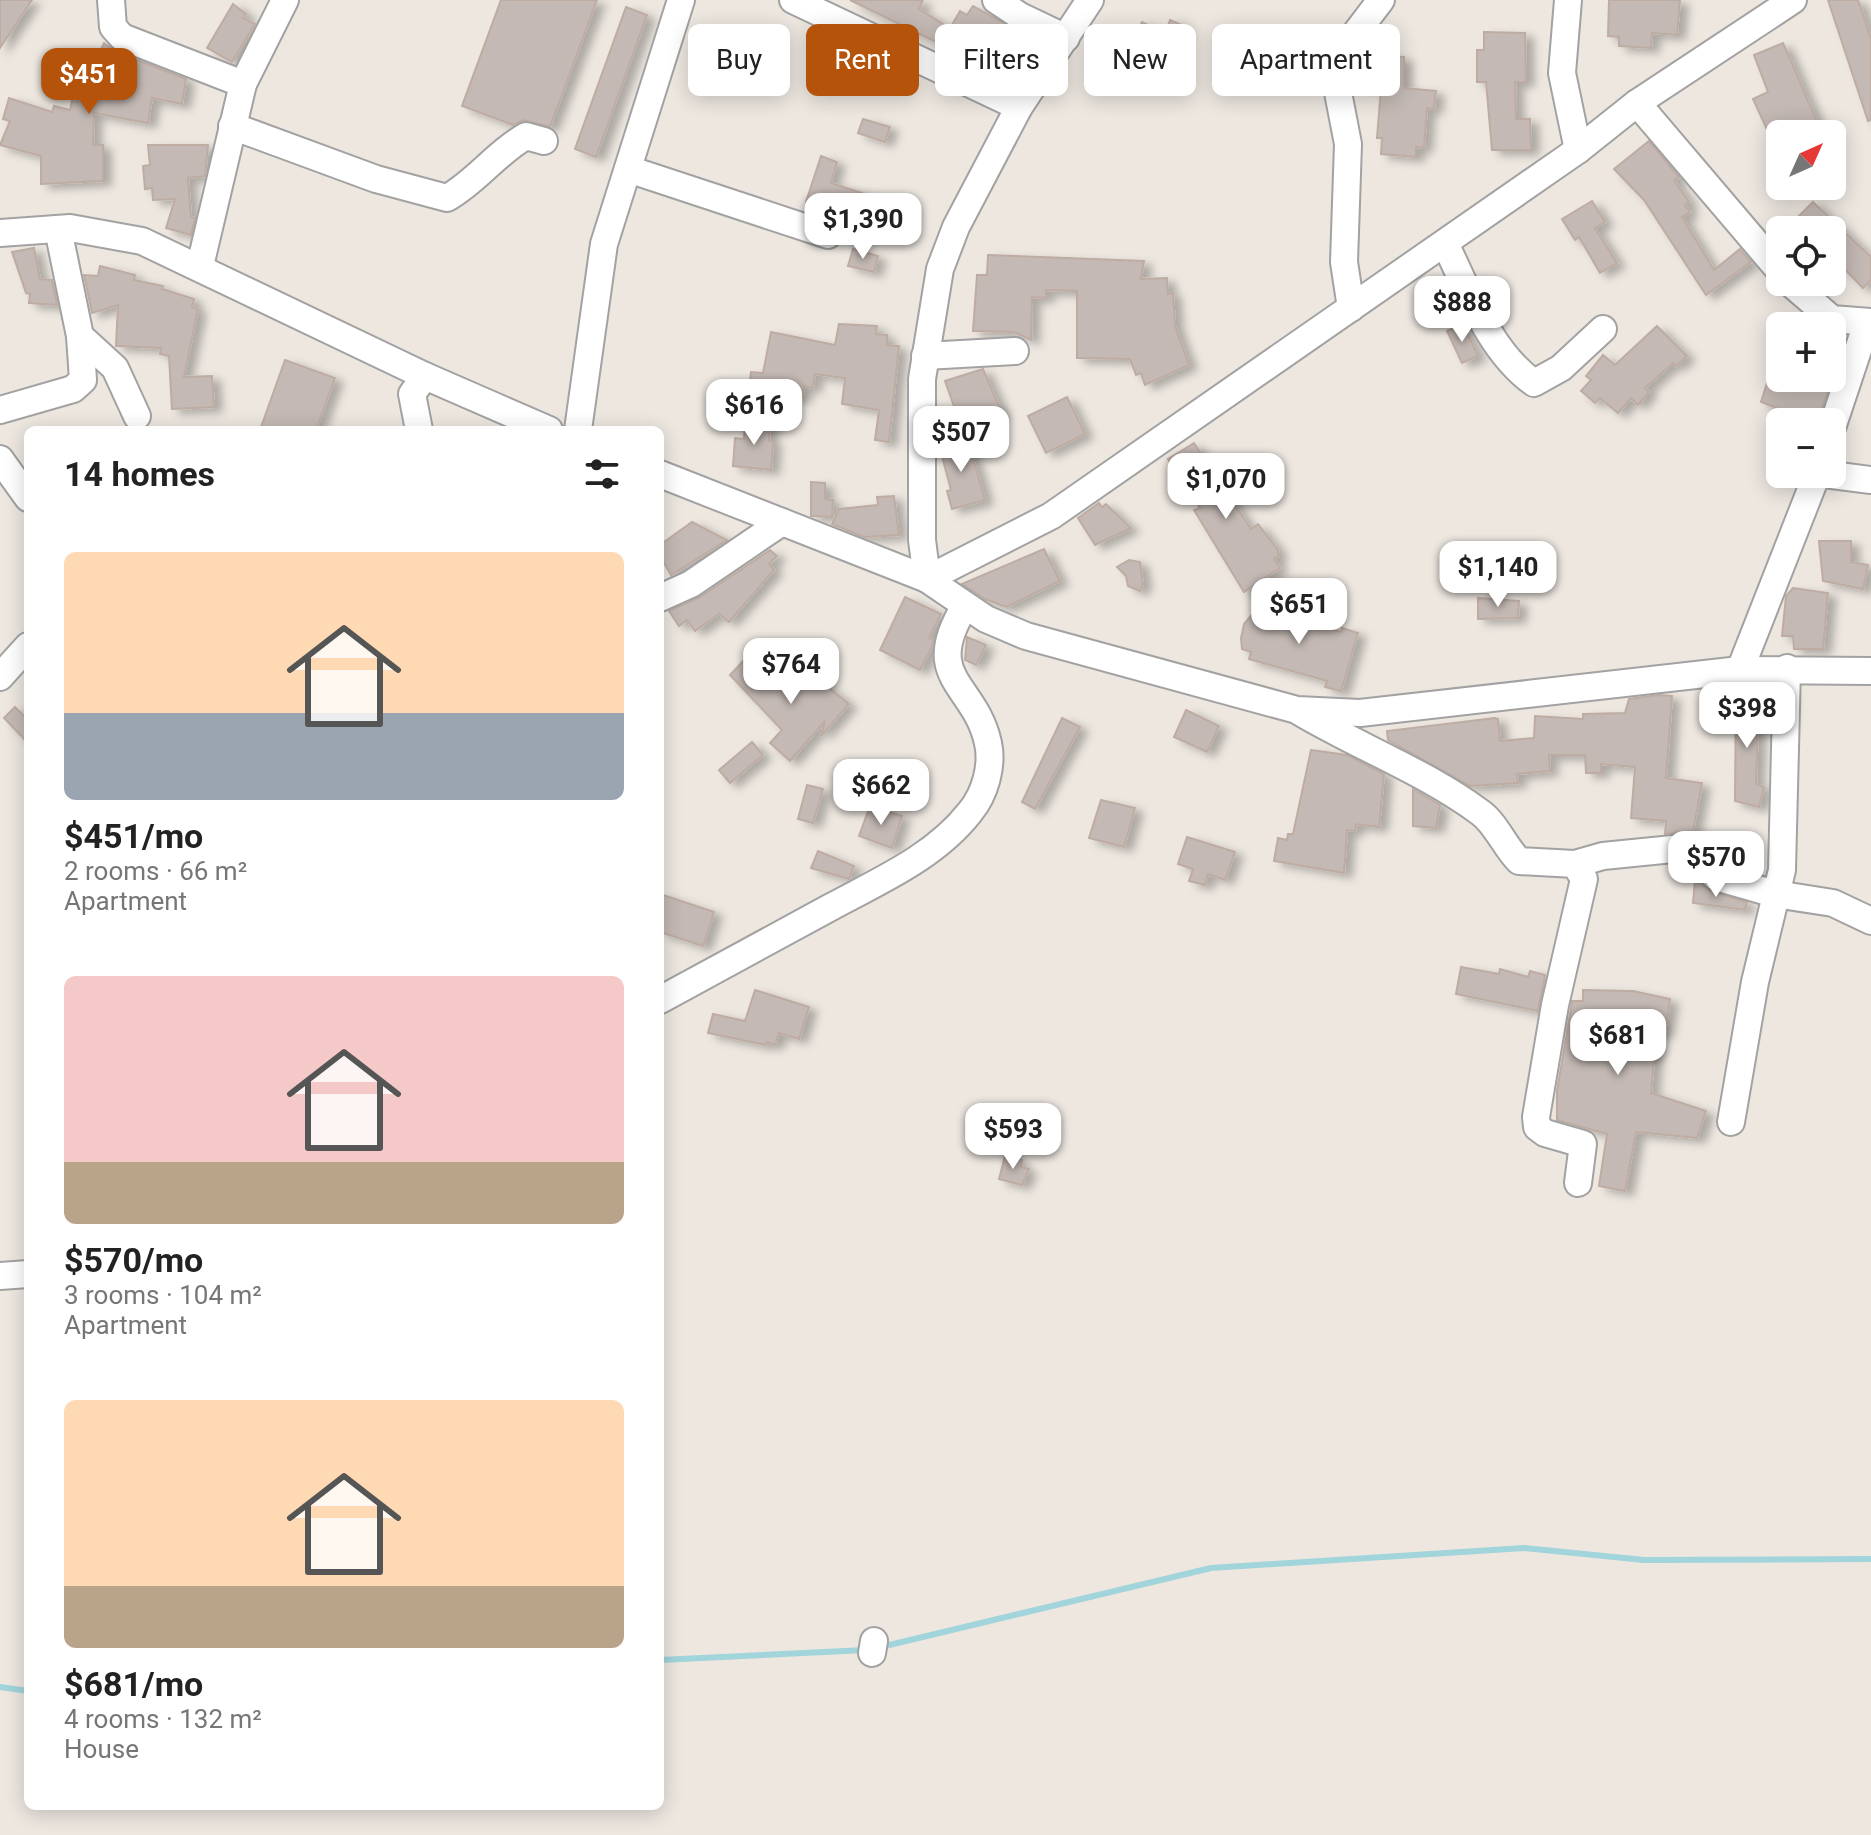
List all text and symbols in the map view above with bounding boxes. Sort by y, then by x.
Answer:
chip: Buy [688,24,790,96]
chip: Rent [806,24,919,96]
chip: Filters [935,24,1068,96]
chip: New [1084,24,1196,96]
chip: Apartment [1212,24,1400,96]
pin: $451 [42,48,136,116]
text: $451 [59,59,119,89]
north arrow [1766,120,1846,200]
map controls [1766,120,1846,488]
pin: $1,390 [798,193,928,261]
text: $1,390 [823,204,903,234]
button: locate [1766,216,1846,296]
pin: $888 [1415,276,1509,344]
text: $888 [1432,287,1492,317]
button: + [1766,312,1846,392]
pin: $616 [707,379,801,447]
text: $616 [724,390,784,420]
pin: $507 [914,406,1008,474]
button: − [1766,408,1846,488]
text: $507 [931,417,991,447]
icon: filters [580,452,624,496]
pin: $1,070 [1161,453,1291,521]
text: 14 homes [64,454,215,494]
text: $1,070 [1186,464,1266,494]
pin: $1,140 [1433,541,1563,609]
text: $1,140 [1458,552,1538,582]
pin: $651 [1252,578,1346,646]
text: $651 [1269,589,1329,619]
icon: home [272,604,416,748]
pin: $764 [744,638,838,706]
text: $764 [761,649,821,679]
pin: $398 [1700,682,1794,750]
text: $398 [1717,693,1777,723]
pin: $662 [834,759,928,827]
text: $662 [851,770,911,800]
text: $451/mo [64,816,203,856]
pin: $570 [1669,831,1763,899]
text: $570 [1686,842,1746,872]
text: 2 rooms · 66 m² [64,856,247,886]
text: Apartment [64,886,187,916]
pin: $681 [1571,1009,1665,1077]
text: $681 [1588,1020,1648,1050]
icon: home [272,1028,416,1172]
pin: $593 [966,1103,1060,1171]
text: $593 [983,1114,1043,1144]
text: $570/mo [64,1240,203,1280]
text: 3 rooms · 104 m² [64,1280,262,1310]
text: Apartment [64,1310,187,1340]
icon: home [272,1452,416,1596]
text: $681/mo [64,1664,203,1704]
text: 4 rooms · 132 m² [64,1704,262,1734]
text: House [64,1734,139,1764]

